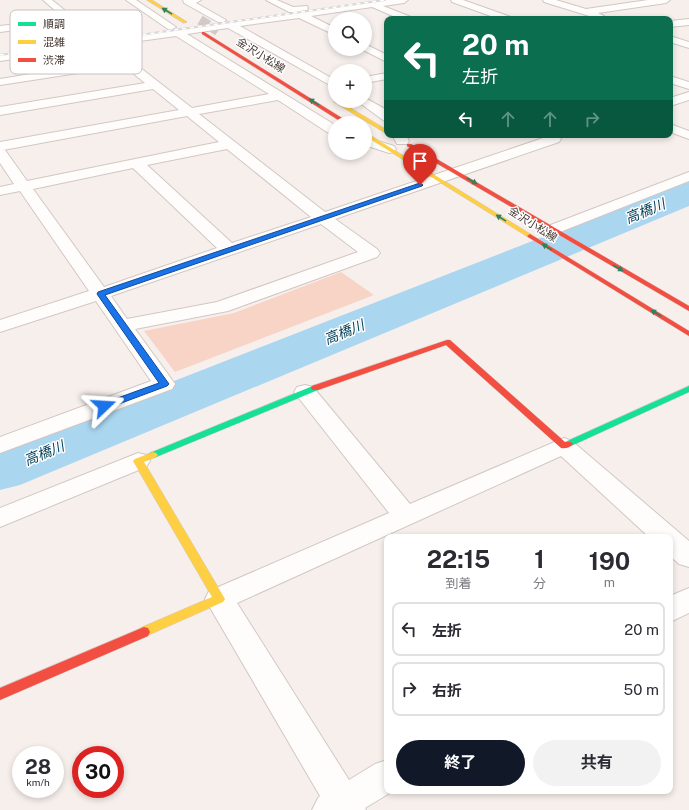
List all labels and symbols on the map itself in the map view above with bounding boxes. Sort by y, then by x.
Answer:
one-way arrow [162,7,172,15]
legend [10,10,142,74]
text: 順調 [43,18,65,30]
street label: 金沢小松線 [234,35,288,75]
text: 混雑 [43,36,65,48]
text: 渋滞 [43,54,65,66]
one-way arrow [308,99,320,106]
pin [403,144,437,185]
one-way arrow [466,178,478,185]
water label: 高橋川 [623,195,669,226]
street label: 金沢小松線 [506,204,560,244]
one-way arrow [495,215,507,222]
one-way arrow [542,243,552,251]
one-way arrow [613,264,624,271]
one-way arrow [650,310,662,317]
water label: 高橋川 [322,316,368,347]
position arrow [83,385,125,427]
water label: 高橋川 [22,437,68,468]
speed limit sign: 30 [72,746,124,798]

